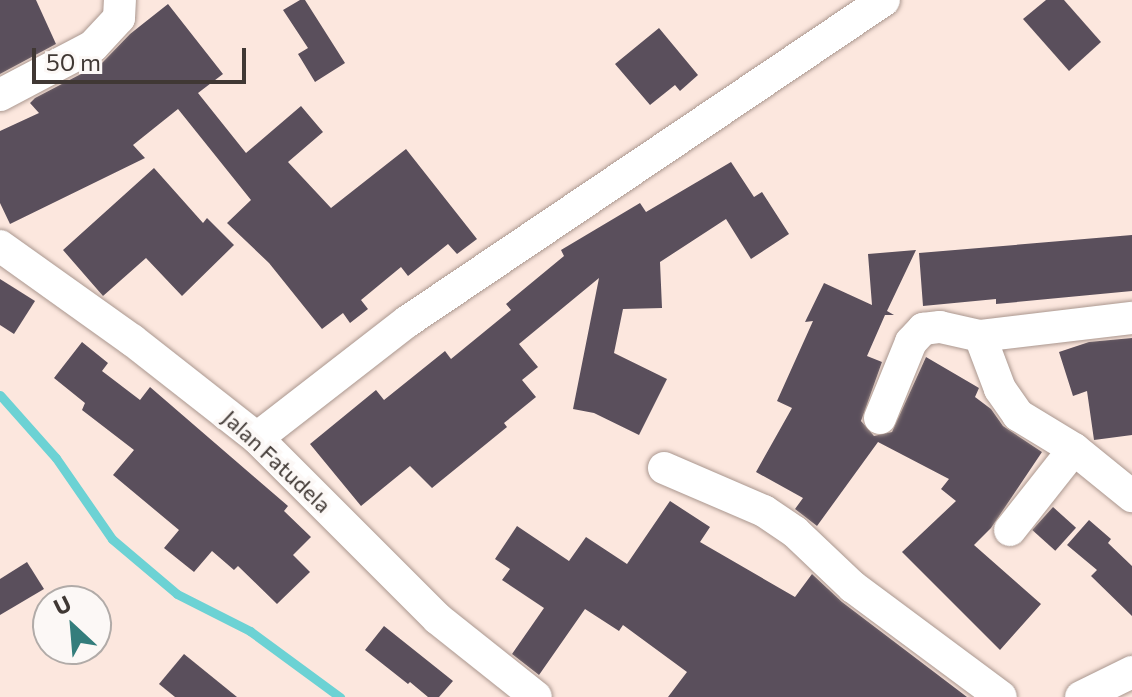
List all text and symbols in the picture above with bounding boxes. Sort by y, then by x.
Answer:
scale bar [36,32,250,82]
text: 50 m [46,47,101,76]
street label: Jalan Fatudela [217,404,337,518]
north arrow [32,585,112,665]
text: U [49,589,75,620]

